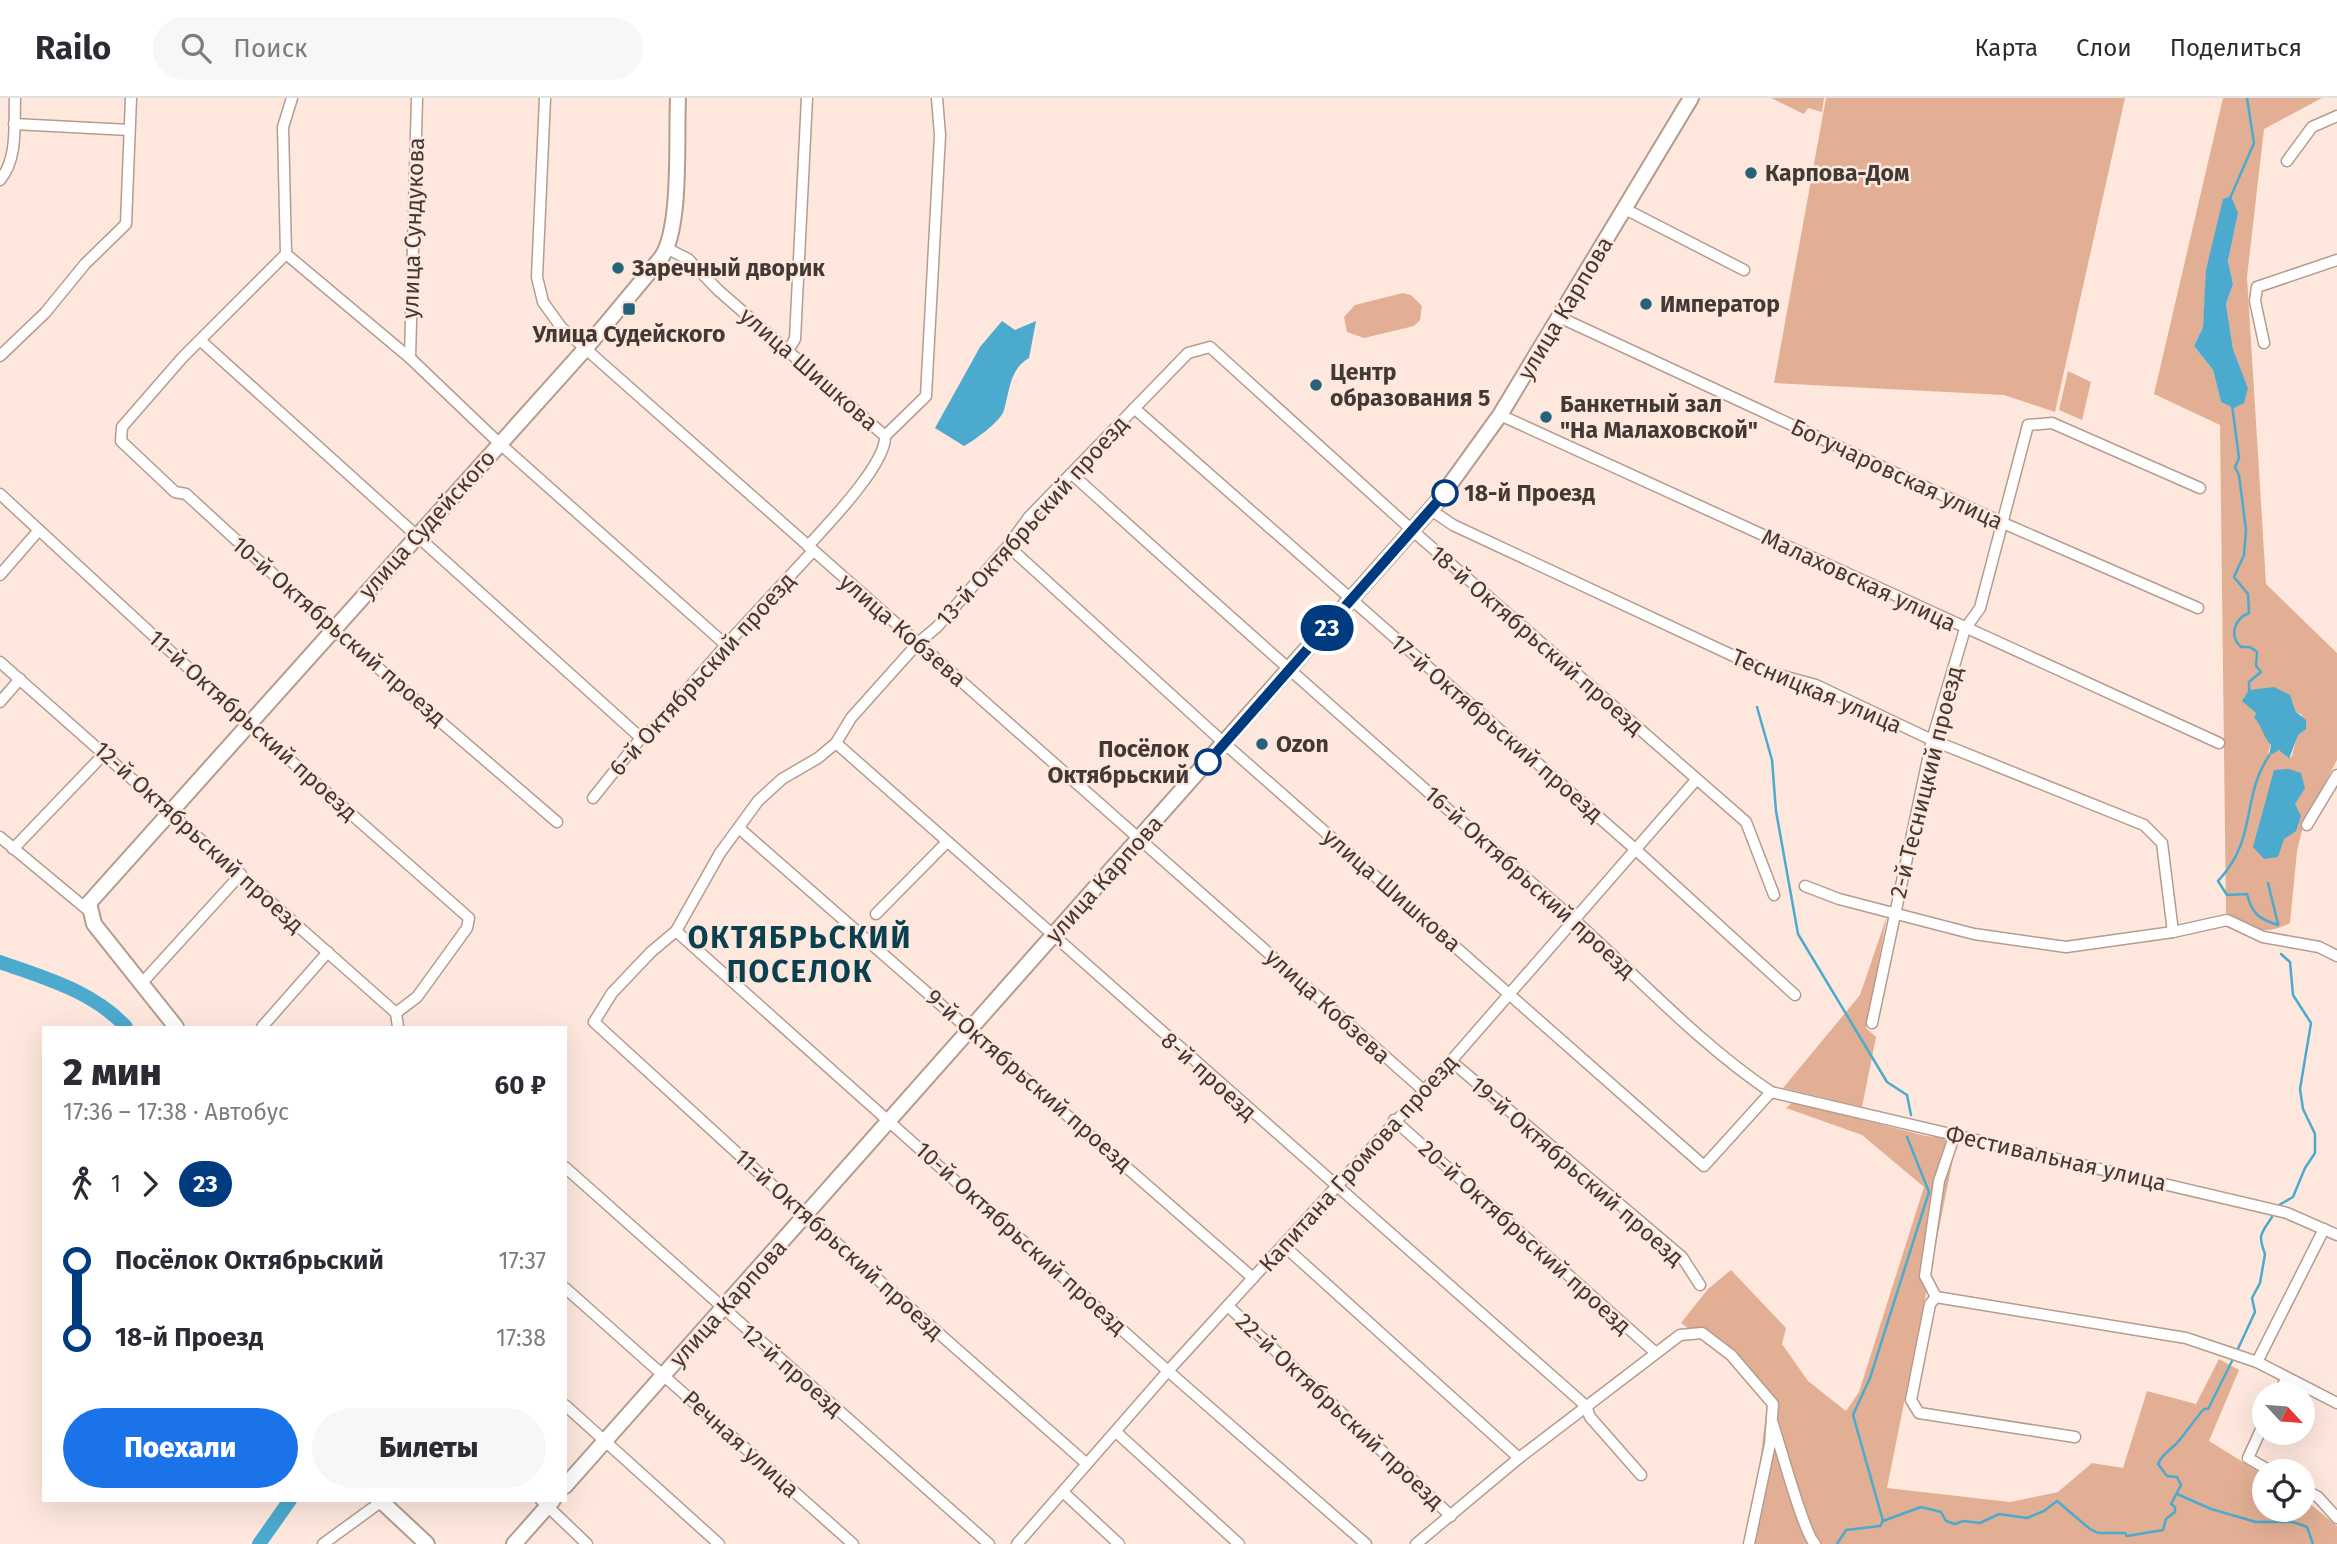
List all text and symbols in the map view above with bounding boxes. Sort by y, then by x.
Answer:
search box [153,17,643,80]
text: Railo [35,28,111,68]
icon: search [177,29,215,67]
text: Поиск [233,33,308,64]
text: Карта [1974,34,2038,62]
text: Слои [2076,34,2132,62]
text: Поделиться [2170,34,2302,62]
street label: улица Сундукова [396,137,430,319]
place label: Карпова-Дом [1765,159,1909,187]
marker: Карпова-Дом [1743,165,1759,181]
street label: улица Карпова [1511,231,1619,385]
place label: Заречный дворик [631,254,825,282]
marker: Заречный дворик [610,260,626,276]
place label: Император [1660,290,1780,318]
marker: Император [1638,296,1654,312]
marker: Улица Судейского [621,301,637,317]
street label: улица Шишкова [734,301,884,437]
place label: Улица Судейского [532,320,725,348]
place label: Центр образования 5 [1330,358,1490,412]
marker: Центр образования 5 [1308,377,1324,393]
place label: Банкетный зал "На Малаховской" [1560,390,1758,444]
marker: Банкетный зал "На Малаховской" [1538,409,1554,425]
street label: 13-й Октябрьский проезд [930,410,1134,632]
street label: Богучаровская улица [1786,412,2008,536]
street label: улица Судейского [353,444,501,604]
place label: 18-й Проезд [1464,479,1595,507]
marker: 18-й Проезд [1432,480,1458,506]
street label: Малаховская улица [1757,523,1961,637]
street label: 10-й Октябрьский проезд [226,530,452,732]
street label: 18-й Октябрьский проезд [1424,539,1650,741]
street label: 6-й Октябрьский проезд [603,567,801,781]
street label: улица Кобзева [834,567,972,693]
line badge: 23 [1296,605,1358,651]
text: 23 [1315,614,1339,642]
street label: 11-й Октябрьский проезд [143,624,363,826]
street label: 17-й Октябрьский проезд [1385,628,1609,828]
street label: Тесницкая улица [1728,643,1906,739]
street label: 2-й Тесницкий проезд [1884,663,1968,901]
place label: Ozon [1276,730,1329,758]
street label: 12-й Октябрьский проезд [88,735,310,939]
place label: Посёлок Октябрьский [1048,735,1189,789]
marker: Ozon [1254,736,1270,752]
marker: Посёлок Октябрьский [1195,749,1221,775]
street label: 16-й Октябрьский проезд [1419,780,1641,984]
street label: улица Карпова [1039,809,1169,949]
street label: улица Шишкова [1317,822,1467,958]
district label: ОКТЯБРЬСКИЙ ПОСЕЛОК [688,919,912,990]
street label: улица Кобзева [1260,942,1396,1070]
street label: 9-й Октябрьский проезд [920,983,1138,1177]
street label: 8-й проезд [1156,1026,1262,1126]
street label: Капитана Громова проезд [1253,1048,1463,1278]
text: 2 мин [63,1049,162,1095]
text: 60 ₽ [494,1070,546,1101]
street label: 19-й Октябрьский проезд [1464,1071,1690,1271]
text: 17:36 – 17:38 · Автобус [63,1098,289,1126]
street label: Фестивальная улица [1943,1119,2169,1197]
street label: 20-й Октябрьский проезд [1413,1134,1637,1340]
street label: 10-й Октябрьский проезд [910,1136,1132,1340]
street label: 11-й Октябрьский проезд [729,1143,949,1345]
icon: walk [63,1165,101,1203]
icon: forward [131,1165,169,1203]
text: 1 [111,1170,121,1198]
text: 23 [193,1170,218,1198]
street label: улица Карпова [663,1233,793,1373]
text: Посёлок Октябрьский [115,1245,384,1276]
text: 17:37 [499,1247,546,1275]
street label: 22-й Октябрьский проезд [1230,1307,1450,1515]
street label: 12-й проезд [735,1318,849,1422]
text: 18-й Проезд [115,1322,263,1353]
text: 17:38 [496,1324,546,1352]
north arrow [2252,1382,2315,1446]
map controls [2252,1382,2315,1522]
street label: Речная улица [677,1384,805,1504]
button: Поехали [63,1408,298,1488]
button: Билеты [312,1408,546,1488]
button: locate [2252,1459,2315,1522]

